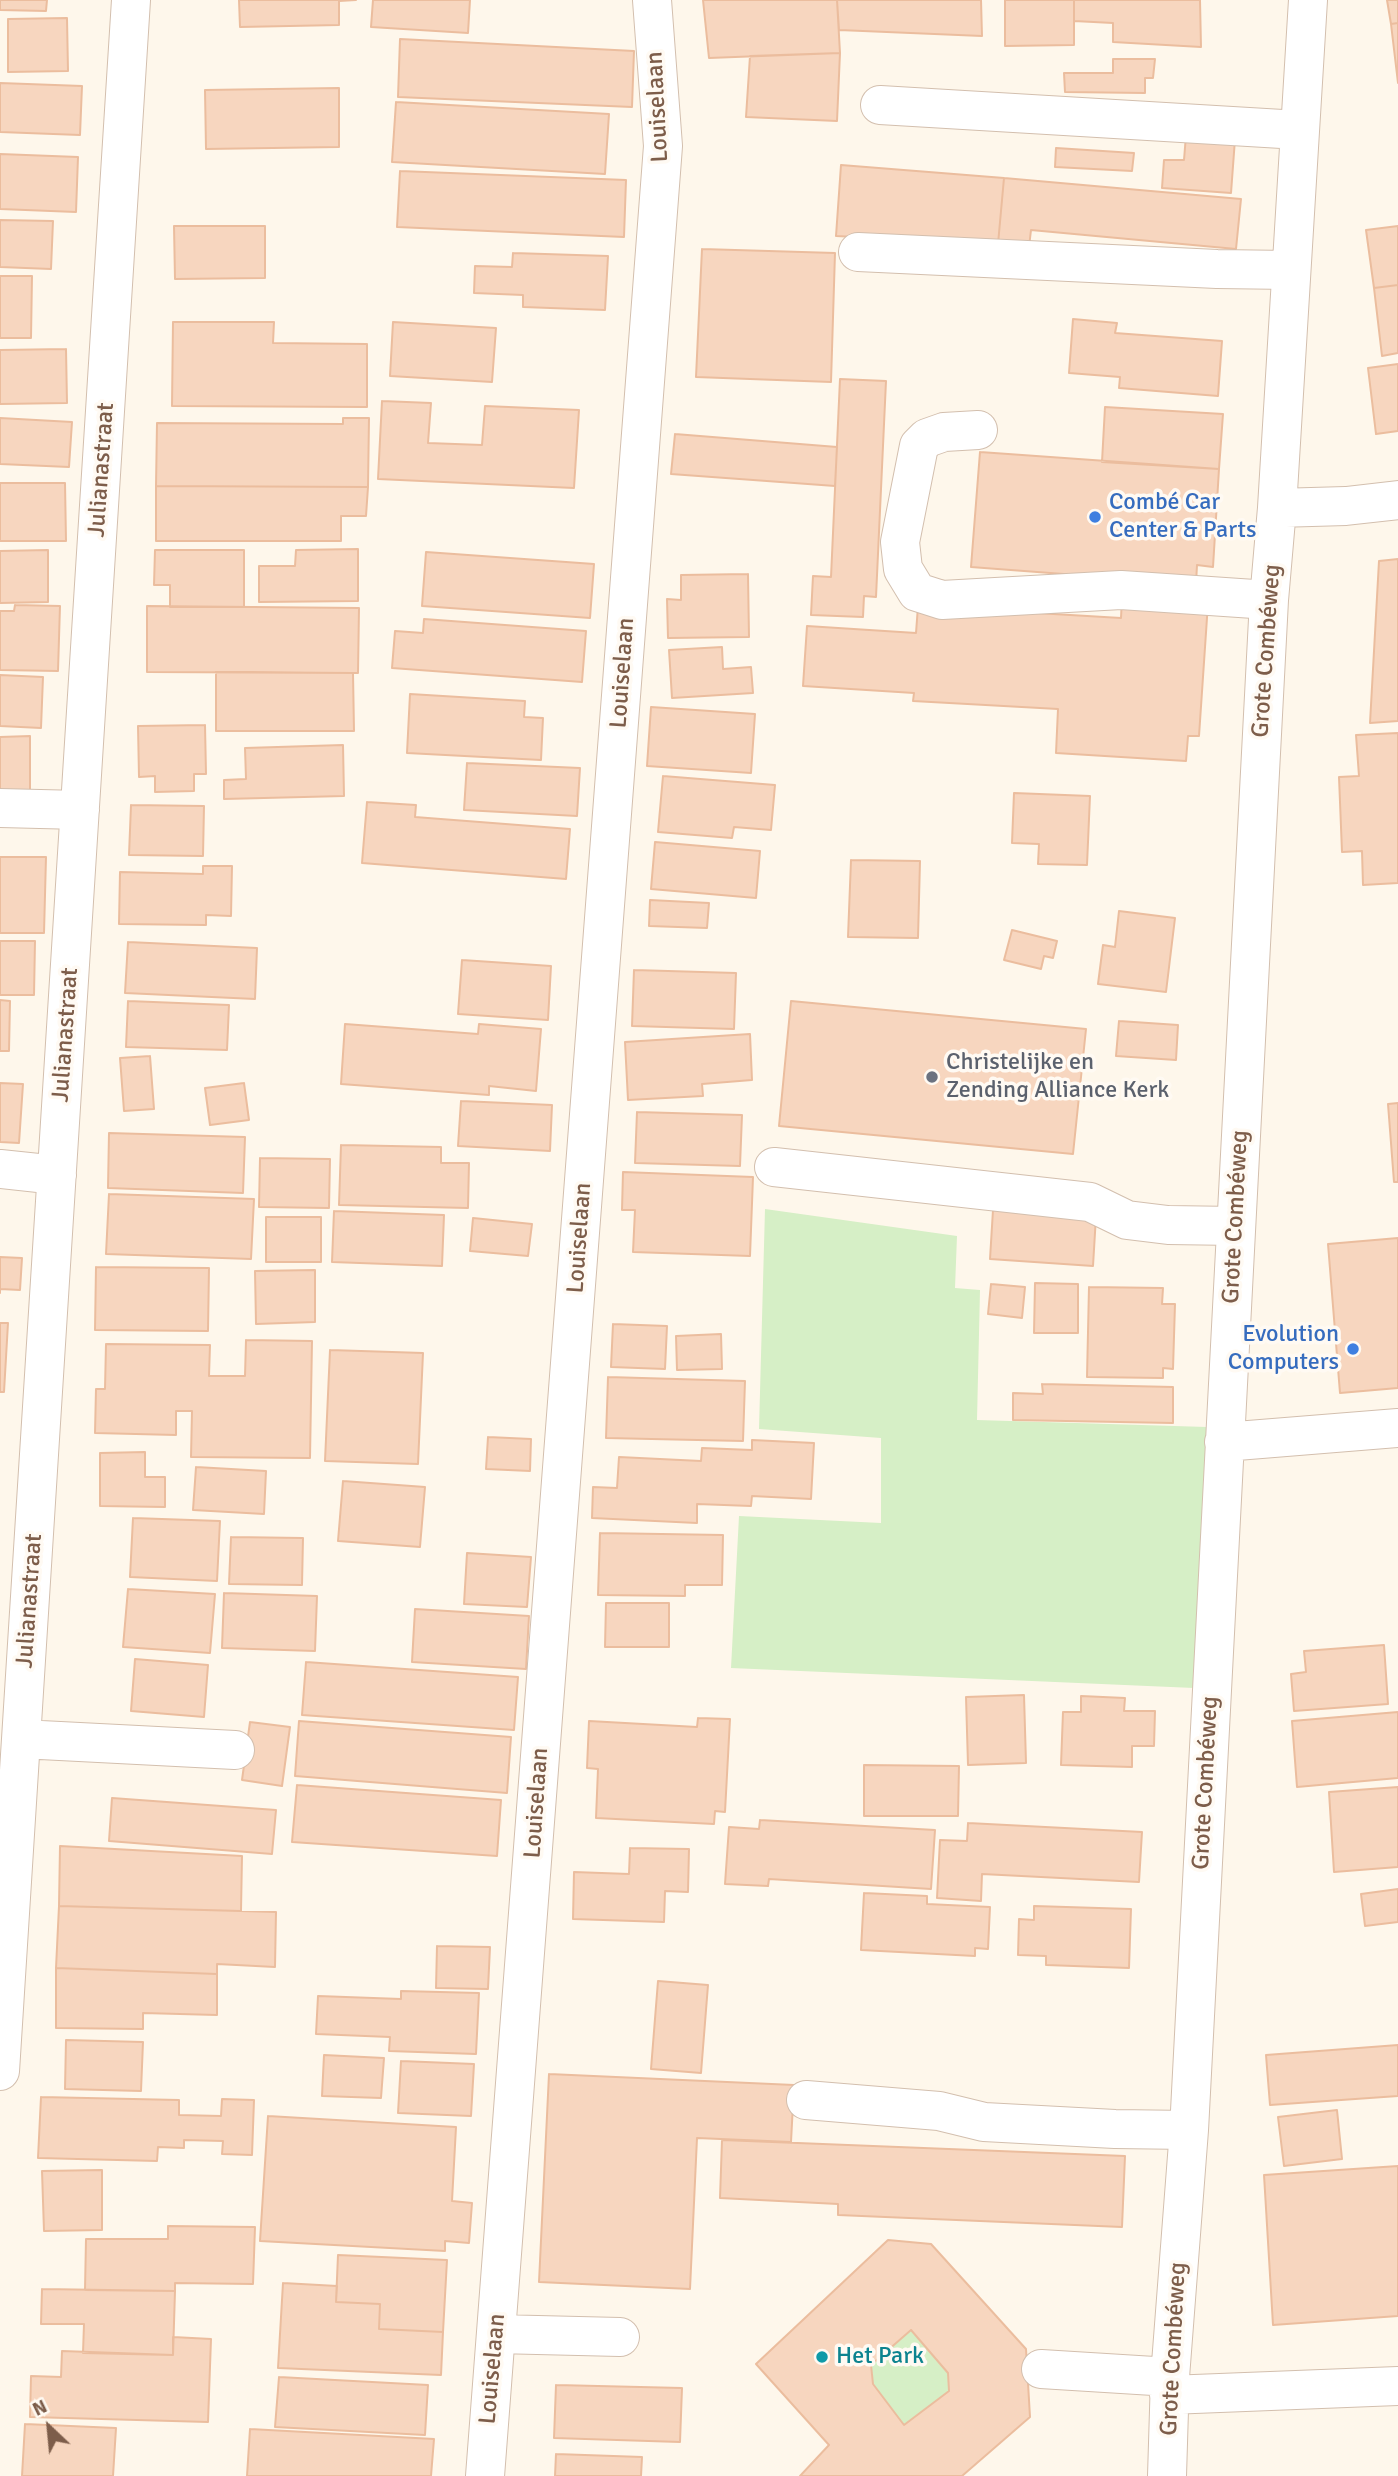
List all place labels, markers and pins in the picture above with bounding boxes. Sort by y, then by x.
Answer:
place label: Combé Car Center & Parts [1109,489,1256,545]
marker: Combé Car Center & Parts [1087,509,1103,525]
place label: Christelijke en Zending Alliance Kerk [946,1049,1169,1105]
marker: Christelijke en Zending Alliance Kerk [924,1069,940,1085]
place label: Evolution Computers [1228,1321,1339,1377]
marker: Evolution Computers [1345,1341,1361,1357]
place label: Het Park [836,2343,924,2371]
marker: Het Park [814,2349,830,2365]

